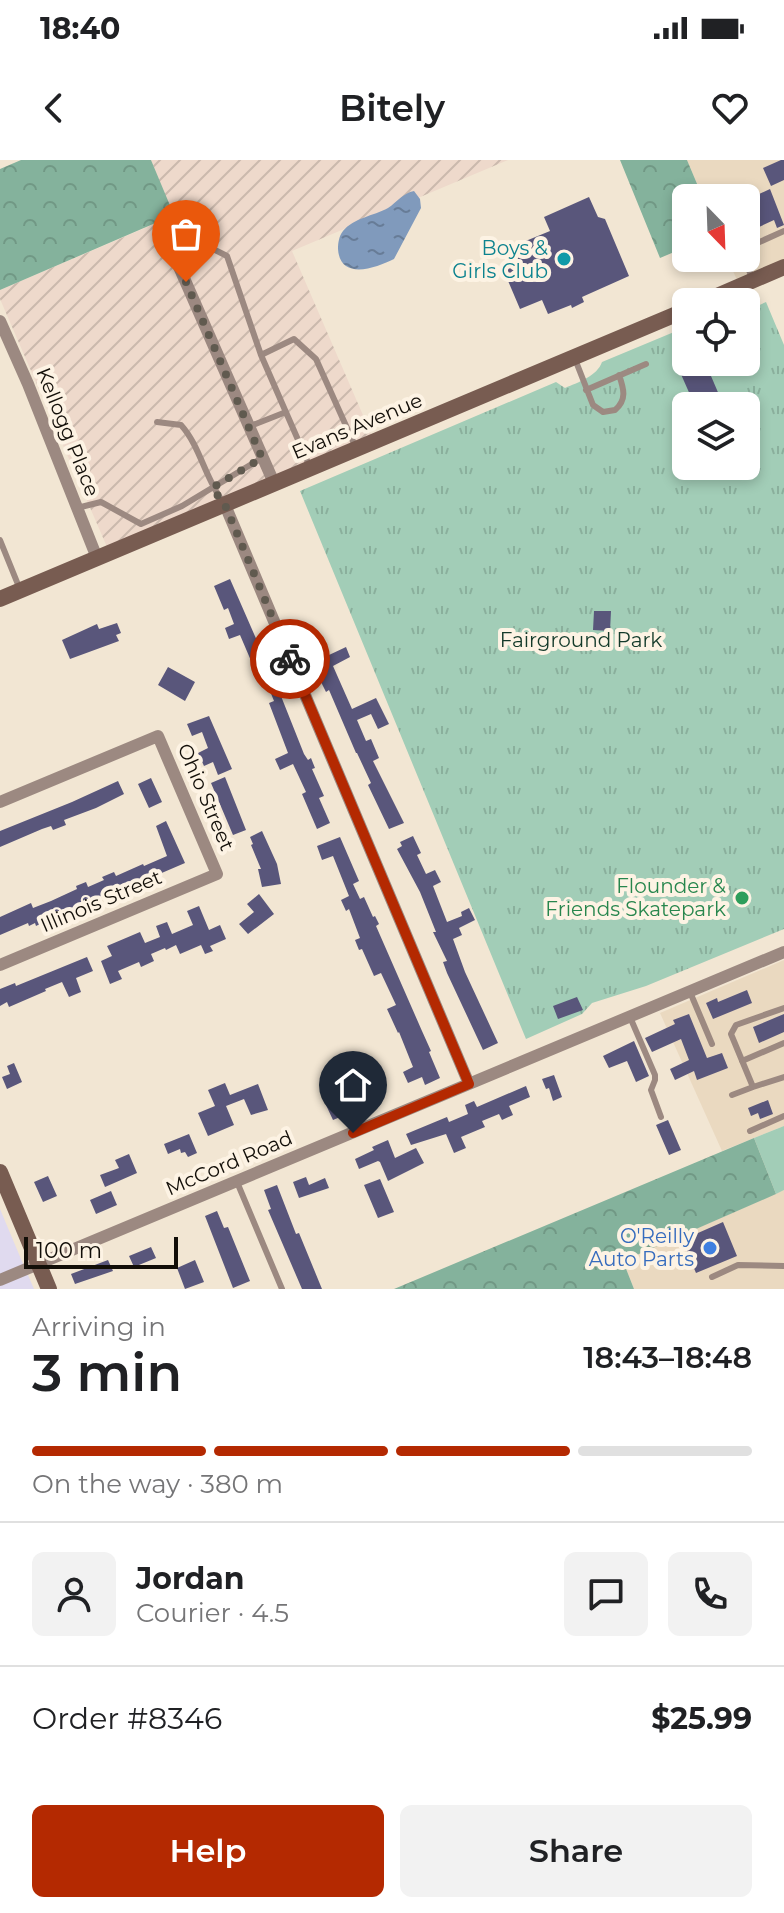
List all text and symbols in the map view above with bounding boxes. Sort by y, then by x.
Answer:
text: 18:40 [40,10,120,47]
icon: back [32,86,76,130]
text: Bitely [339,86,445,130]
icon: heart [708,86,752,130]
north arrow [672,184,760,272]
map controls [672,184,760,480]
pin [152,200,220,282]
icon: bag [164,212,208,256]
place label: Boys & Girls Club [452,236,549,283]
marker: Boys & Girls Club [555,250,573,268]
button: locate [672,288,760,376]
street label: Kellogg Place [31,364,105,500]
street label: Evans Avenue [288,388,426,464]
button: layers [672,392,760,480]
courier [250,619,330,699]
park label: Fairground Park [500,628,662,652]
icon: bike [268,637,312,681]
street label: Ohio Street [173,740,239,854]
street label: Illinois Street [37,865,165,937]
place label: Flounder & Friends Skatepark [545,874,727,921]
marker: Flounder & Friends Skatepark [733,889,751,907]
pin [319,1051,387,1133]
icon: home [331,1063,375,1107]
street label: McCord Road [162,1125,296,1201]
place label: O'Reilly Auto Parts [589,1224,694,1271]
scale bar [24,1233,178,1269]
text: 100 m [36,1237,102,1264]
marker: O'Reilly Auto Parts [701,1239,719,1257]
text: Arriving in [32,1311,166,1343]
text: 18:43–18:48 [583,1339,752,1376]
text: 3 min [32,1341,182,1404]
text: On the way · 380 m [32,1468,283,1500]
button: person [32,1552,116,1636]
button: chat [564,1552,648,1636]
button: phone [668,1552,752,1636]
text: Jordan [136,1560,245,1597]
text: Courier · 4.5 [136,1597,289,1629]
text: Order #8346 [32,1700,222,1737]
text: $25.99 [651,1700,752,1737]
button: Help [32,1805,384,1897]
button: Share [400,1805,752,1897]

